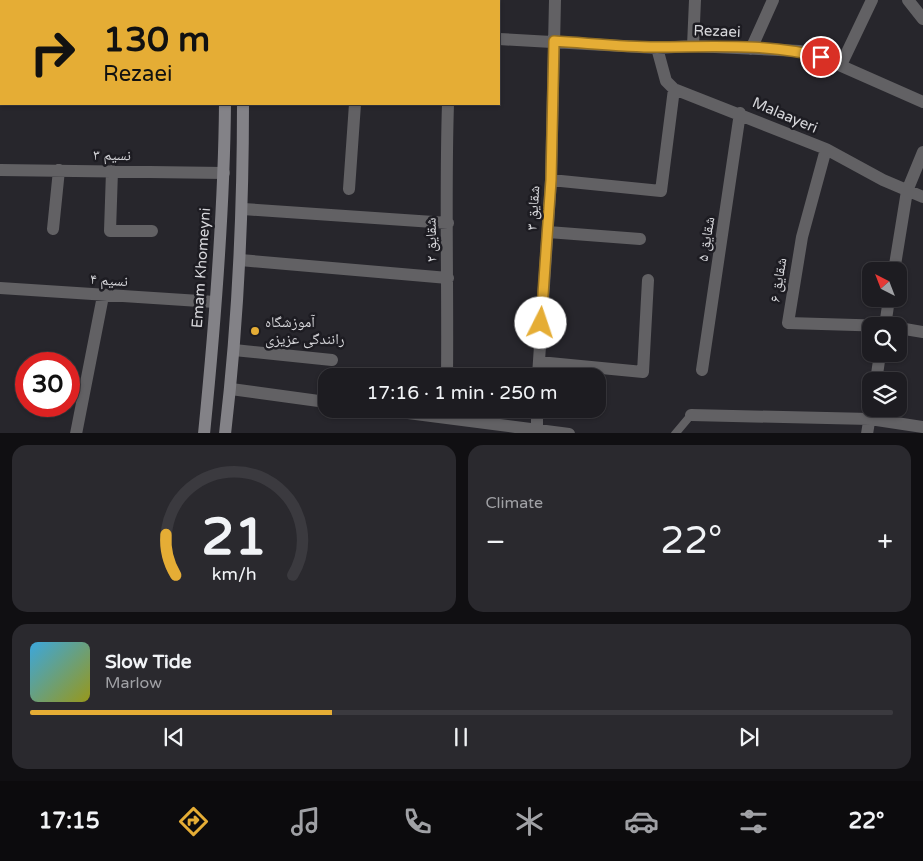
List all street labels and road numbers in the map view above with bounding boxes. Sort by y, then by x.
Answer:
street label: Rezaei [693,21,741,41]
street label: Malaayeri [750,93,820,137]
street label: نسیم ۳ [93,146,131,165]
street label: شقایق ۳ [522,185,545,231]
street label: Emam Khomeyni [188,207,214,329]
street label: شقایق ۵ [694,215,719,263]
street label: شقایق ۲ [422,217,441,263]
street label: شقایق ۶ [766,256,791,304]
street label: نسیم ۴ [89,270,129,291]

